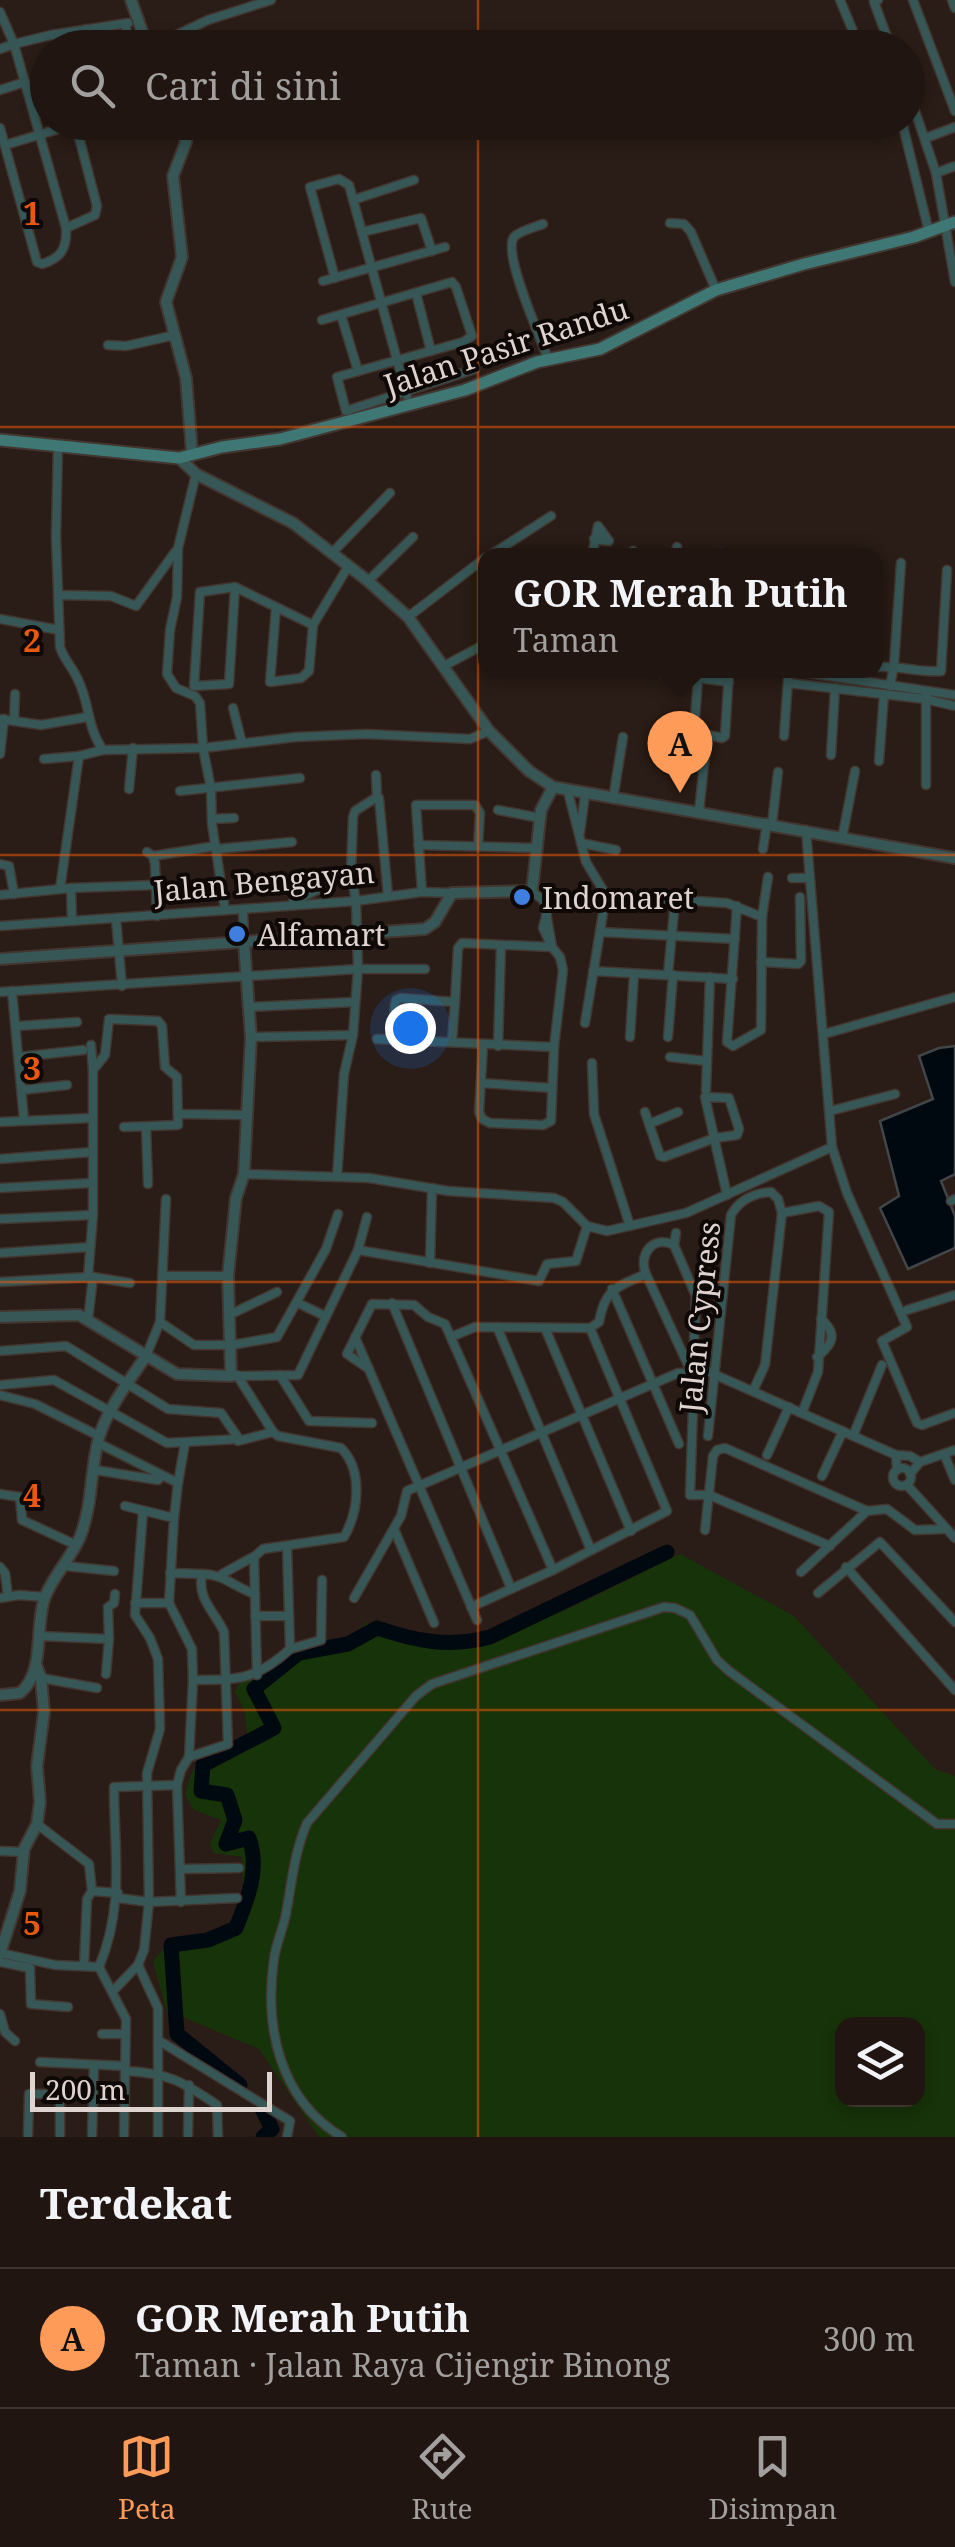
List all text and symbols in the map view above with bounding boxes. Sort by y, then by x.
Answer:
search box [30,30,925,140]
icon: search [65,58,120,113]
text: Cari di sini [145,59,341,111]
text: 1 [23,191,41,234]
street label: Jalan Pasir Randu [378,287,633,405]
popup [478,548,883,678]
text: GOR Merah Putih [513,566,848,618]
text: 2 [23,618,41,661]
text: Taman [513,618,619,661]
pin: A [648,710,712,793]
street label: Jalan Bengayan [151,851,376,911]
place label: Indomaret [542,877,694,918]
marker: Indomaret [511,886,533,908]
place label: Alfamart [257,914,385,955]
marker: Alfamart [226,923,248,945]
your location [385,1003,436,1054]
text: 3 [23,1046,41,1089]
street label: Jalan Cypress [668,1219,729,1416]
text: 4 [23,1473,41,1516]
text: 5 [23,1901,41,1944]
map controls [835,2017,925,2107]
button: layers [835,2017,925,2107]
scale bar [30,2067,272,2112]
text: 200 m [45,2070,126,2108]
text: Terdekat [40,2174,232,2231]
text: GOR Merah Putih [135,2291,470,2343]
text: A [60,2317,85,2360]
text: 300 m [823,2317,915,2360]
text: Taman · Jalan Raya Cijengir Binong [135,2343,671,2386]
tab: Peta [118,2429,176,2527]
tab: Rute [412,2429,473,2527]
tab: Disimpan [709,2429,837,2527]

